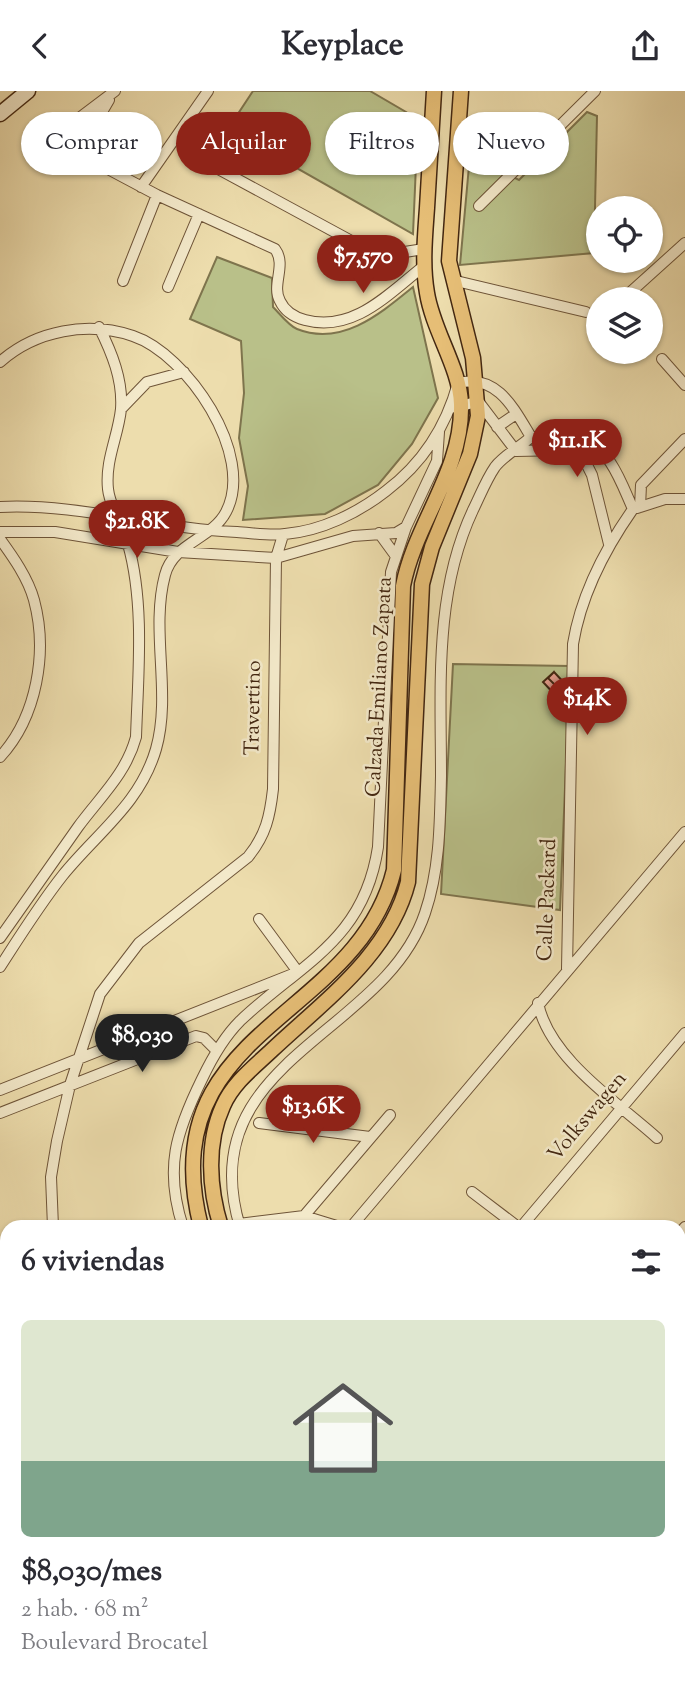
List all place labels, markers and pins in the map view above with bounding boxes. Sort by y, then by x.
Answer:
pin: $7,570 [306,235,420,295]
pin: $11.1K [520,419,634,479]
pin: $21.8K [80,501,194,560]
pin: $14K [546,677,628,737]
pin: $8,030 [85,1014,199,1074]
pin: $13.6K [256,1086,370,1145]

